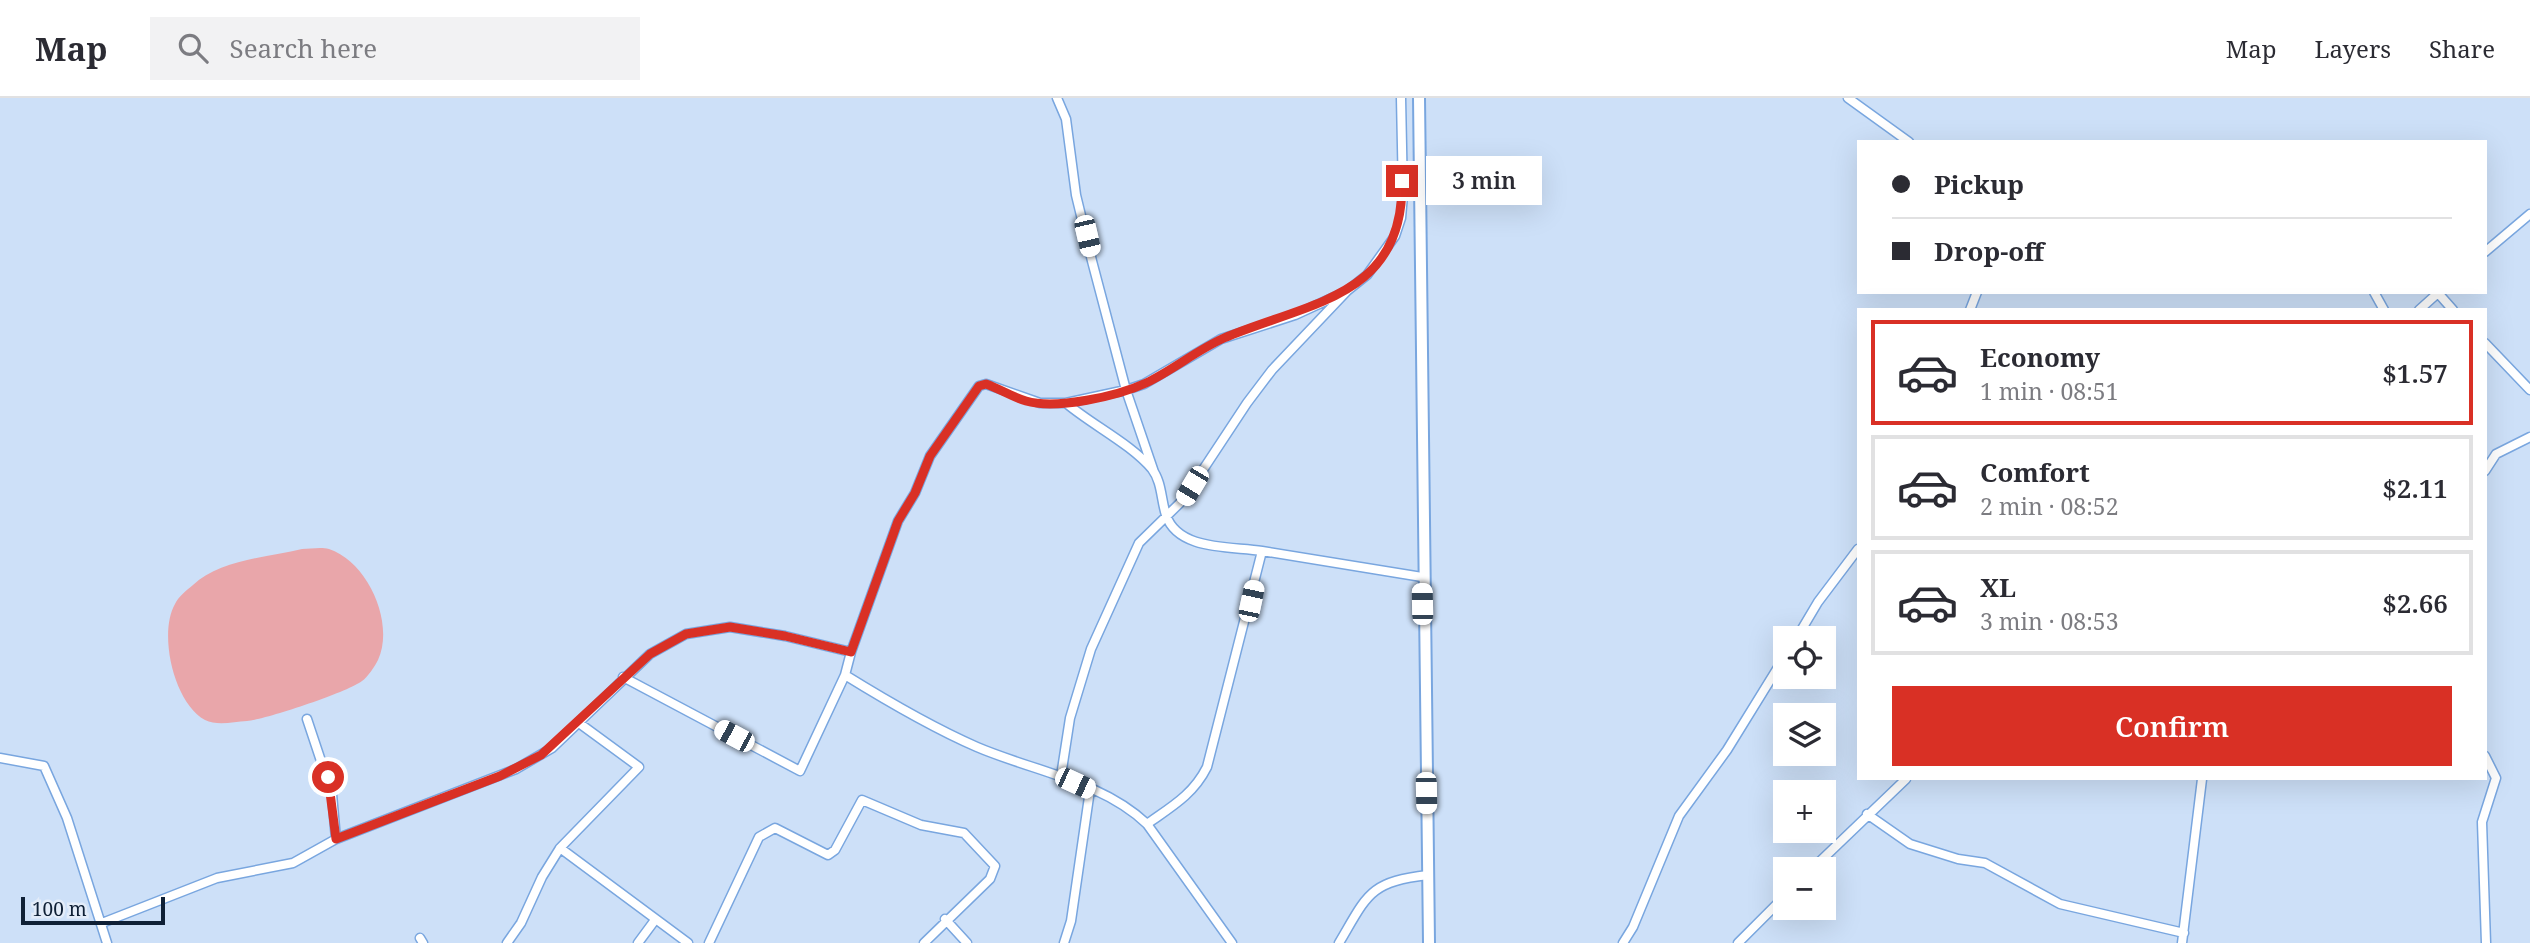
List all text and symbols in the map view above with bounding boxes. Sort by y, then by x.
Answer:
search box [150,17,640,80]
text: Map [35,26,108,71]
icon: search [174,29,212,67]
text: Search here [230,30,377,66]
text: Map [2226,32,2277,65]
text: Layers [2315,32,2391,65]
text: Share [2429,32,2495,65]
callout: 3 min [1426,156,1542,206]
text: 3 min [1452,164,1516,196]
route end [1386,165,1418,197]
text: Pickup [1934,166,2024,202]
car [1073,213,1102,259]
text: Drop-off [1934,233,2044,269]
text: Economy [1980,339,2100,375]
icon: car [1896,341,1959,404]
text: $1.57 [2382,355,2448,391]
text: 1 min · 08:51 [1980,375,2118,407]
text: Comfort [1980,454,2090,490]
icon: car [1896,456,1959,519]
car [1173,463,1212,509]
text: $2.11 [2382,470,2448,506]
text: 2 min · 08:52 [1980,490,2118,522]
text: XL [1980,569,2016,605]
icon: car [1896,571,1959,634]
car [1237,578,1266,624]
car [1412,583,1433,625]
text: $2.66 [2382,585,2448,621]
text: 3 min · 08:53 [1980,605,2118,637]
map controls [1773,626,1836,920]
button: locate [1773,626,1836,689]
button: Confirm [1892,686,2452,766]
button: layers [1773,703,1836,766]
car [711,717,758,755]
route start [312,761,344,793]
car [1052,765,1099,801]
car [1416,772,1437,814]
button: + [1773,780,1836,843]
button: − [1773,857,1836,920]
scale bar [21,894,164,926]
text: 100 m [32,896,87,922]

